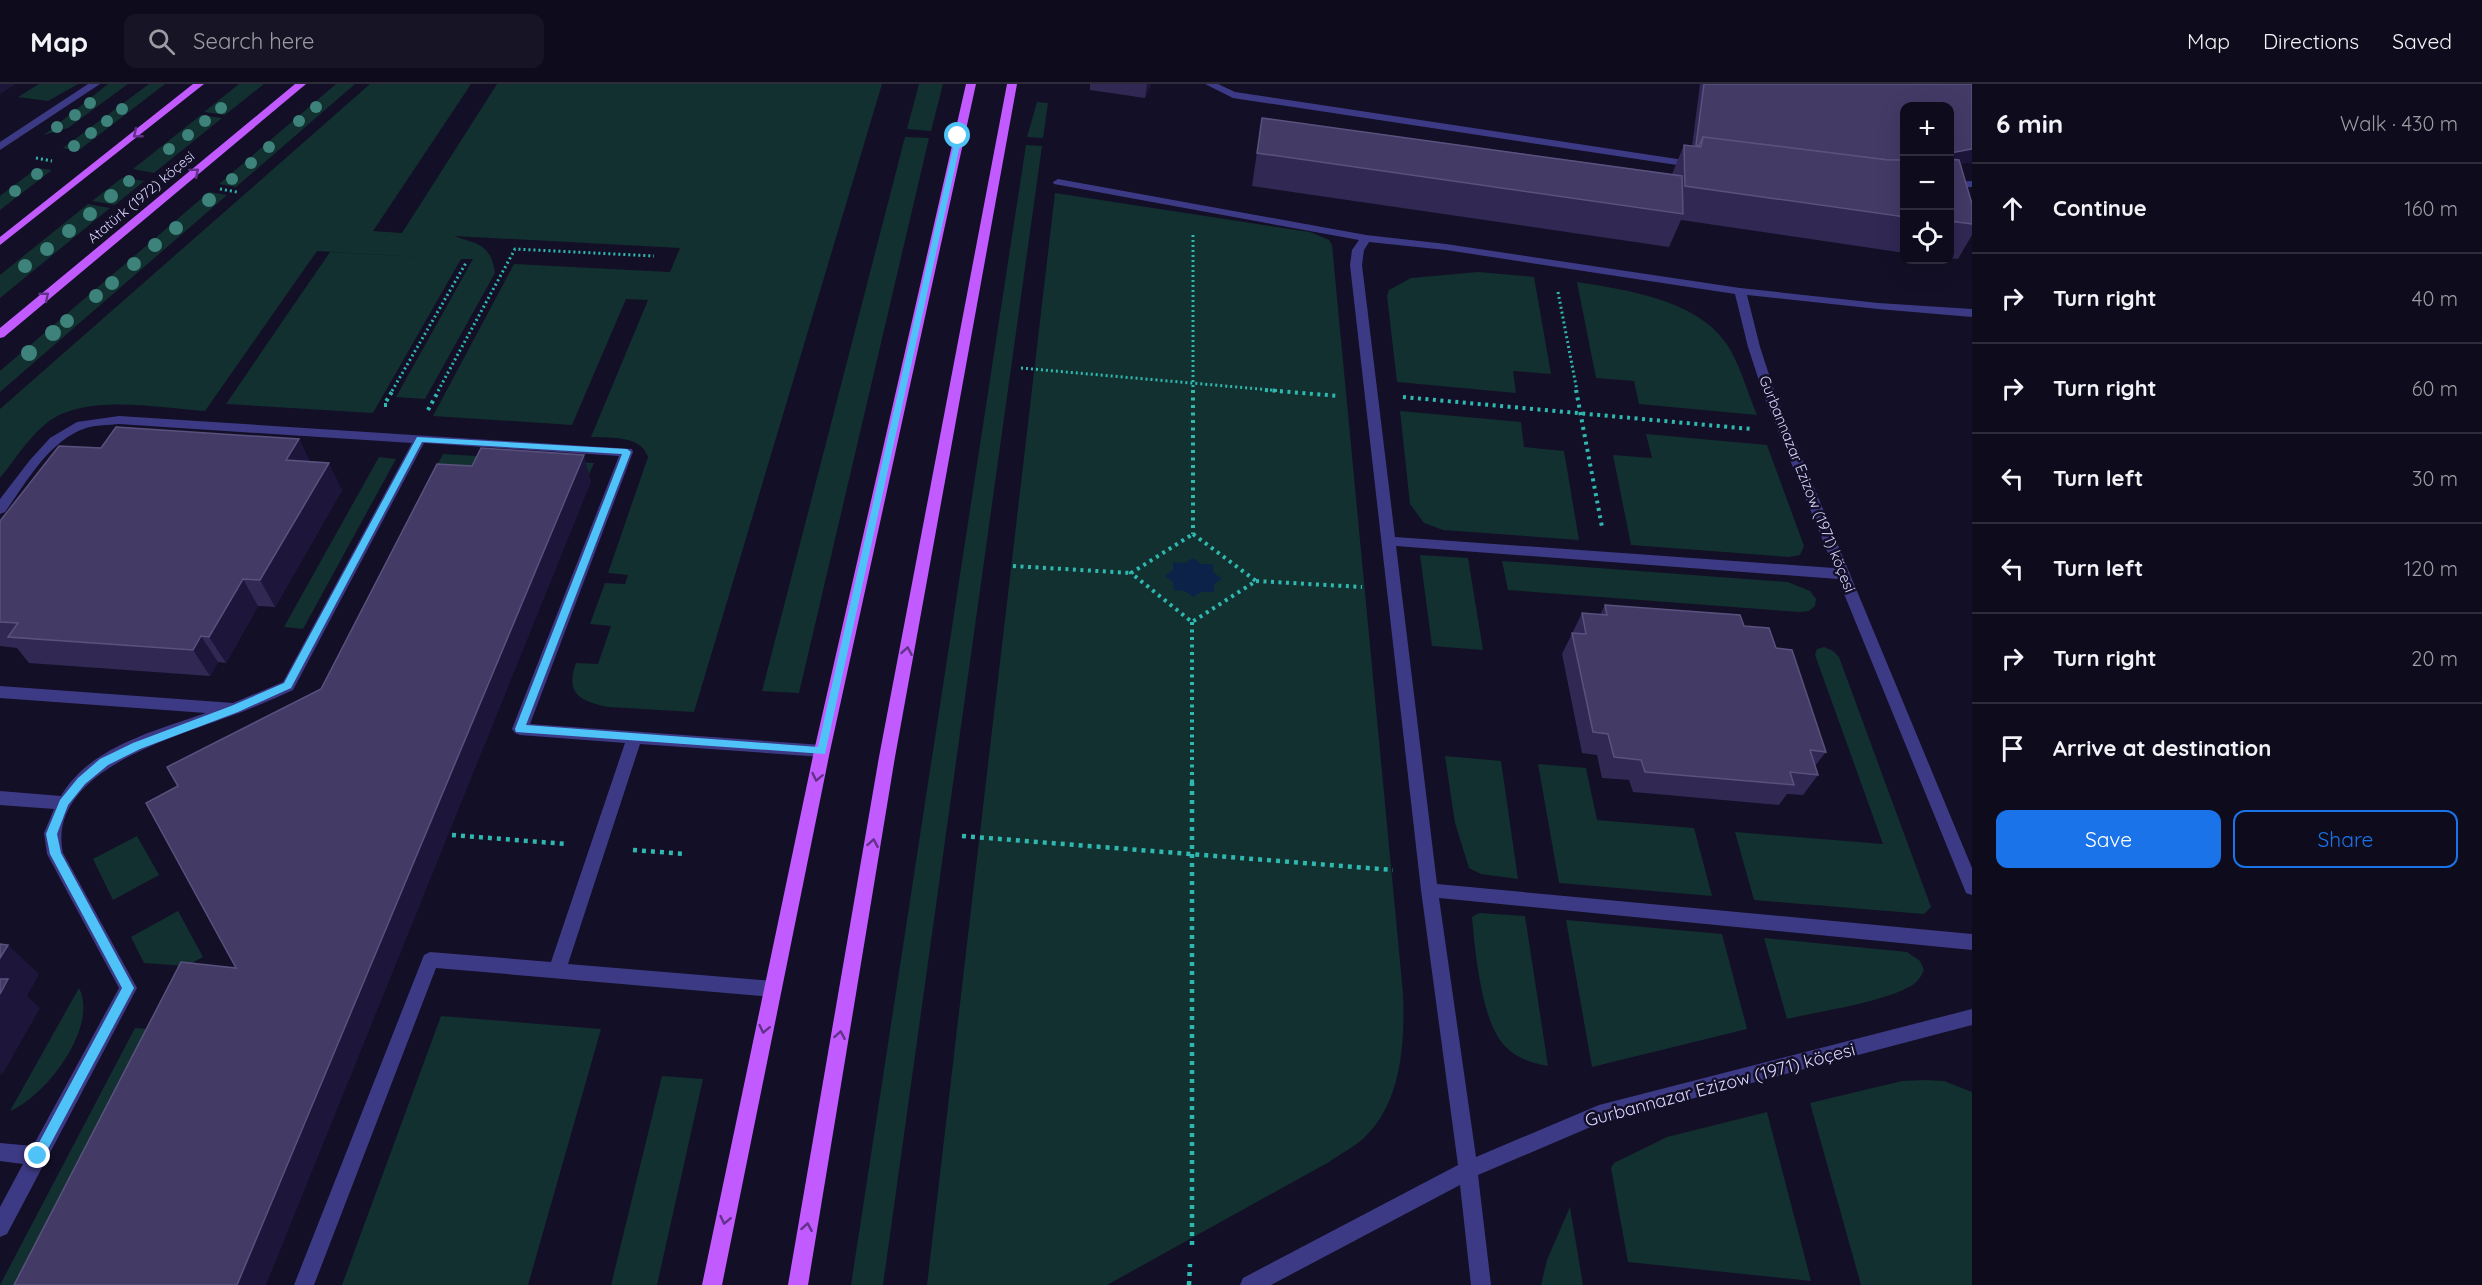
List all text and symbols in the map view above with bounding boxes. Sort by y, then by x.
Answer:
search box [124,14,544,68]
text: Map [30,24,88,59]
icon: search [145,25,178,58]
text: Search here [193,27,315,55]
text: Map [2187,28,2230,54]
text: Directions [2263,28,2359,54]
text: Saved [2392,28,2452,54]
map controls [1900,102,1954,264]
button: + [1900,102,1954,156]
text: 6 min [1996,107,2063,140]
text: Walk · 430 m [2340,111,2458,136]
route start [944,122,970,148]
one-way arrow [133,126,144,137]
street label: Atatürk (1972) köçesi [84,147,198,247]
button: − [1900,156,1954,210]
one-way arrow [188,168,199,179]
icon: ahead [1996,192,2029,225]
text: Continue [2053,194,2147,222]
text: 160 m [2404,196,2458,221]
button: locate [1900,210,1954,264]
icon: right [1996,282,2029,315]
text: Turn right [2053,284,2157,312]
text: 40 m [2412,286,2458,311]
one-way arrow [38,293,49,304]
icon: right [1996,372,2029,405]
street label: Gurbannazar Ezizow (1971) köçesi [1755,373,1860,595]
text: Turn right [2053,374,2157,402]
text: 60 m [2412,376,2458,401]
icon: left [1996,462,2029,495]
text: Turn left [2053,464,2143,492]
text: 30 m [2412,466,2458,491]
icon: left [1996,552,2029,585]
text: Turn left [2053,554,2143,582]
text: 120 m [2404,556,2458,581]
icon: right [1996,642,2029,675]
text: Turn right [2053,644,2157,672]
one-way arrow [900,646,912,655]
text: 20 m [2411,646,2458,671]
icon: arrive [1996,732,2029,765]
text: Arrive at destination [2053,734,2271,762]
one-way arrow [811,771,824,781]
button: Save [1996,810,2221,868]
button: Share [2233,810,2458,868]
one-way arrow [866,838,878,847]
one-way arrow [759,1024,772,1034]
one-way arrow [833,1030,846,1040]
street label: Gurbannazar Ezizow (1971) köçesi [1582,1037,1857,1132]
route end [24,1142,50,1168]
one-way arrow [719,1215,732,1225]
one-way arrow [801,1223,813,1232]

